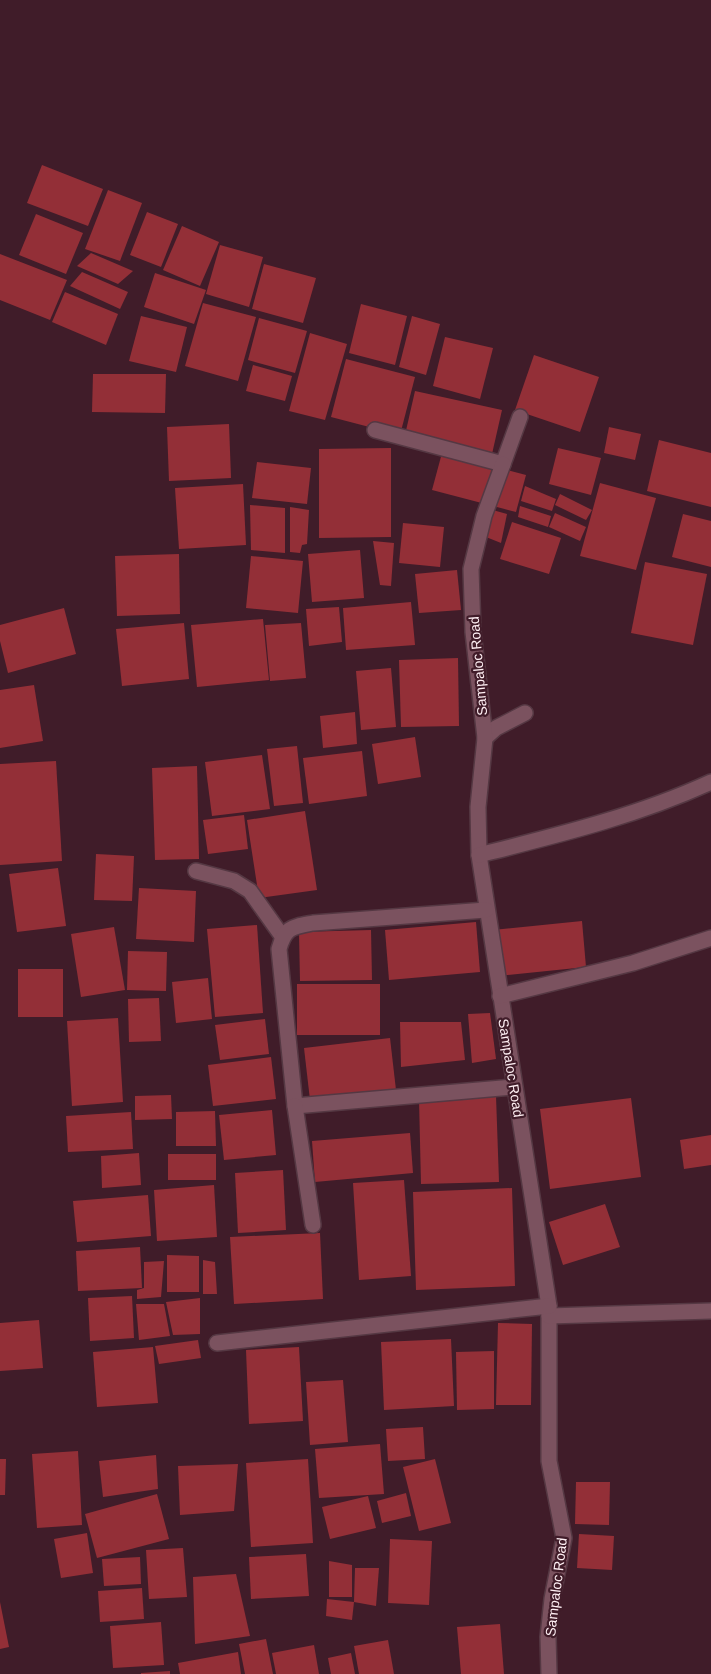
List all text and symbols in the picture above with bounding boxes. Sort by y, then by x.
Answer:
street label: Sampaloc Road [466,616,490,716]
street label: Sampaloc Road [495,1018,527,1118]
street label: Sampaloc Road [542,1537,570,1637]

